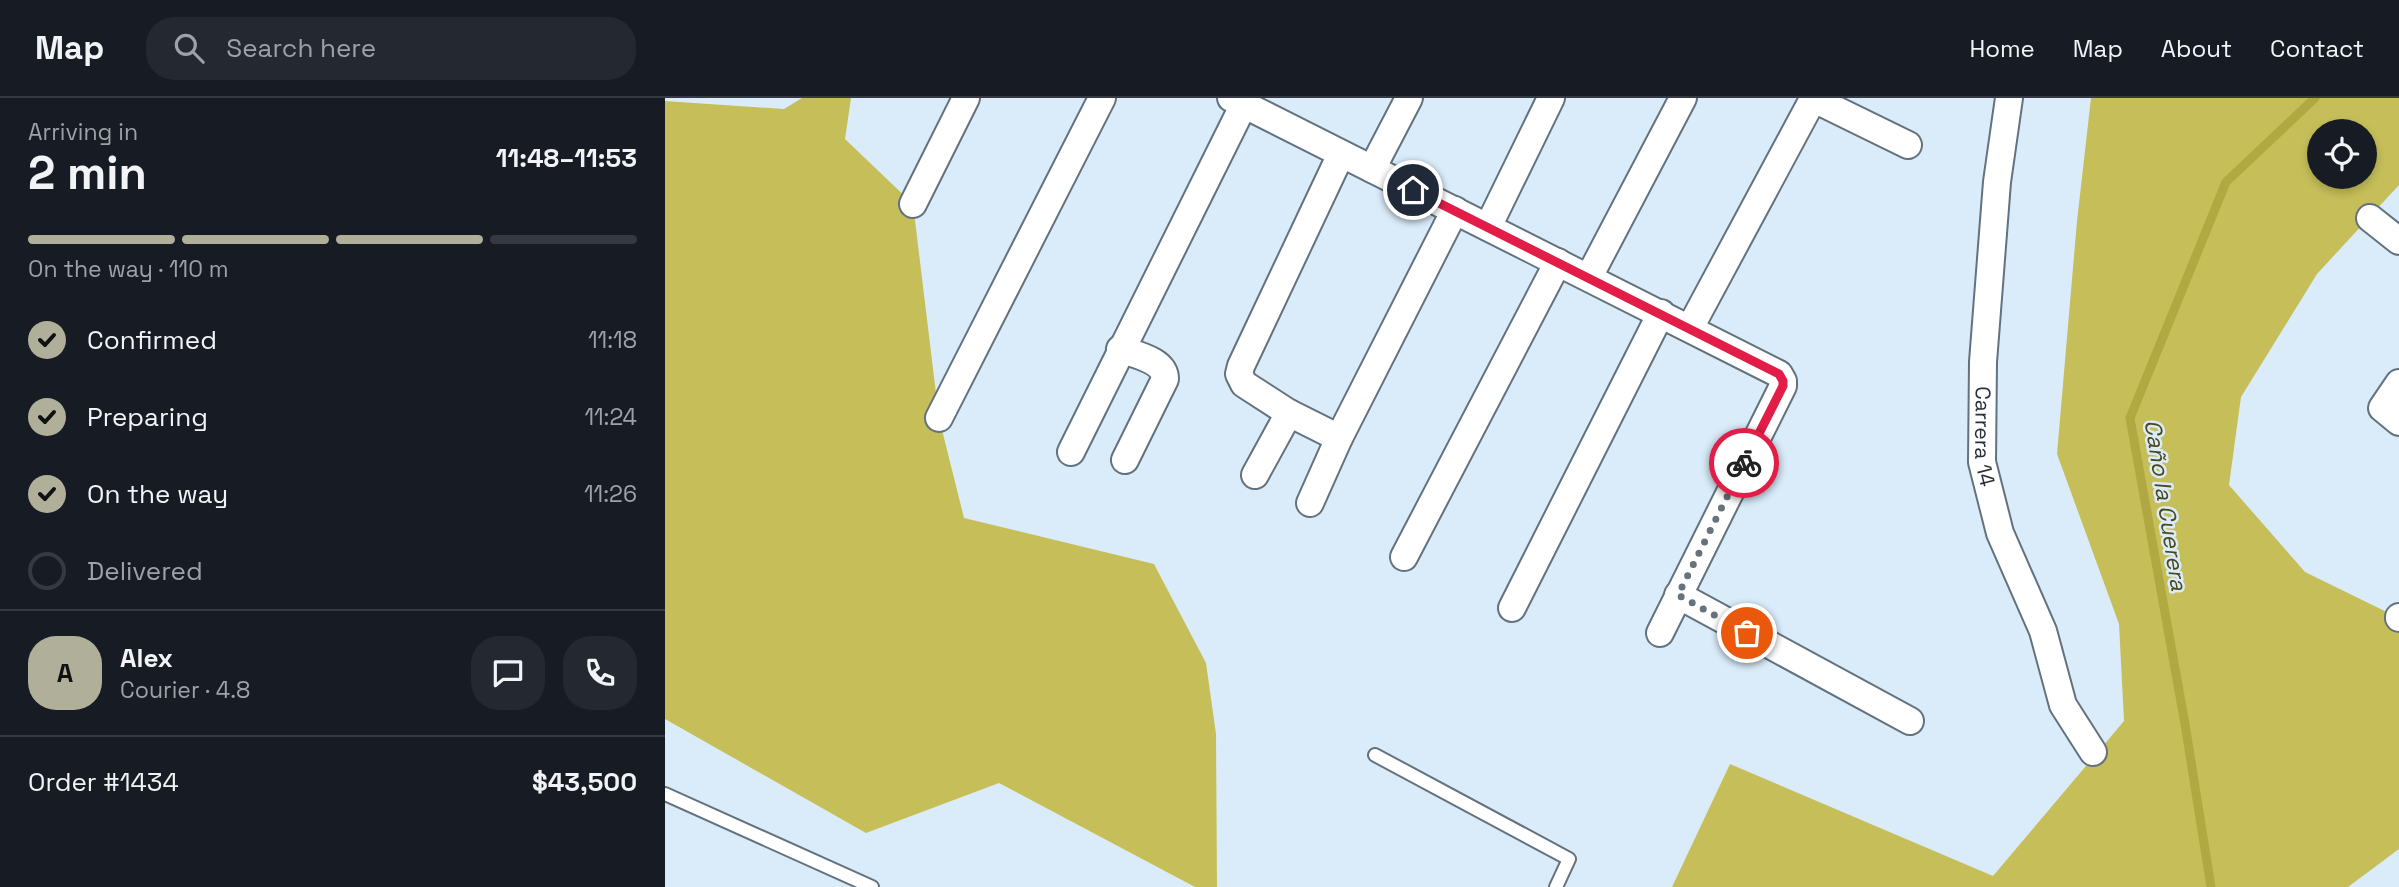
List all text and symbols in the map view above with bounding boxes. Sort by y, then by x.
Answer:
search box [146,17,636,80]
text: Map [35,27,104,69]
icon: search [170,29,208,67]
text: Search here [226,31,376,65]
text: Home [1969,33,2035,64]
text: Map [2073,33,2123,64]
text: About [2161,33,2232,64]
text: Contact [2270,33,2364,64]
text: Arriving in [28,117,138,147]
map controls [2307,119,2377,189]
button: locate [2307,119,2377,189]
text: 11:48–11:53 [496,141,637,175]
text: 2 min [28,144,147,202]
pin [1383,160,1443,220]
icon: home [1394,171,1432,209]
text: On the way · 110 m [28,254,229,284]
icon: check [28,321,66,359]
text: Confirmed [87,323,217,357]
text: 11:18 [588,325,637,355]
street label: Carrera 14 [1969,386,2002,489]
icon: check [28,398,66,436]
text: Preparing [87,400,208,434]
text: 11:24 [584,402,637,432]
water label: Caño la Cuerera [2138,417,2194,593]
courier [1709,428,1779,498]
icon: bike [1725,444,1763,482]
icon: check [28,475,66,513]
text: On the way [87,477,228,511]
text: 11:26 [584,479,637,509]
text: Delivered [87,554,203,588]
pin [1717,603,1777,663]
icon: bag [1728,614,1766,652]
button: chat [471,636,545,710]
button: phone [563,636,637,710]
text: Alex [120,641,173,675]
text: A [57,656,73,690]
text: Courier · 4.8 [120,675,250,705]
text: Order #1434 [28,765,179,799]
text: $43,500 [532,765,637,799]

